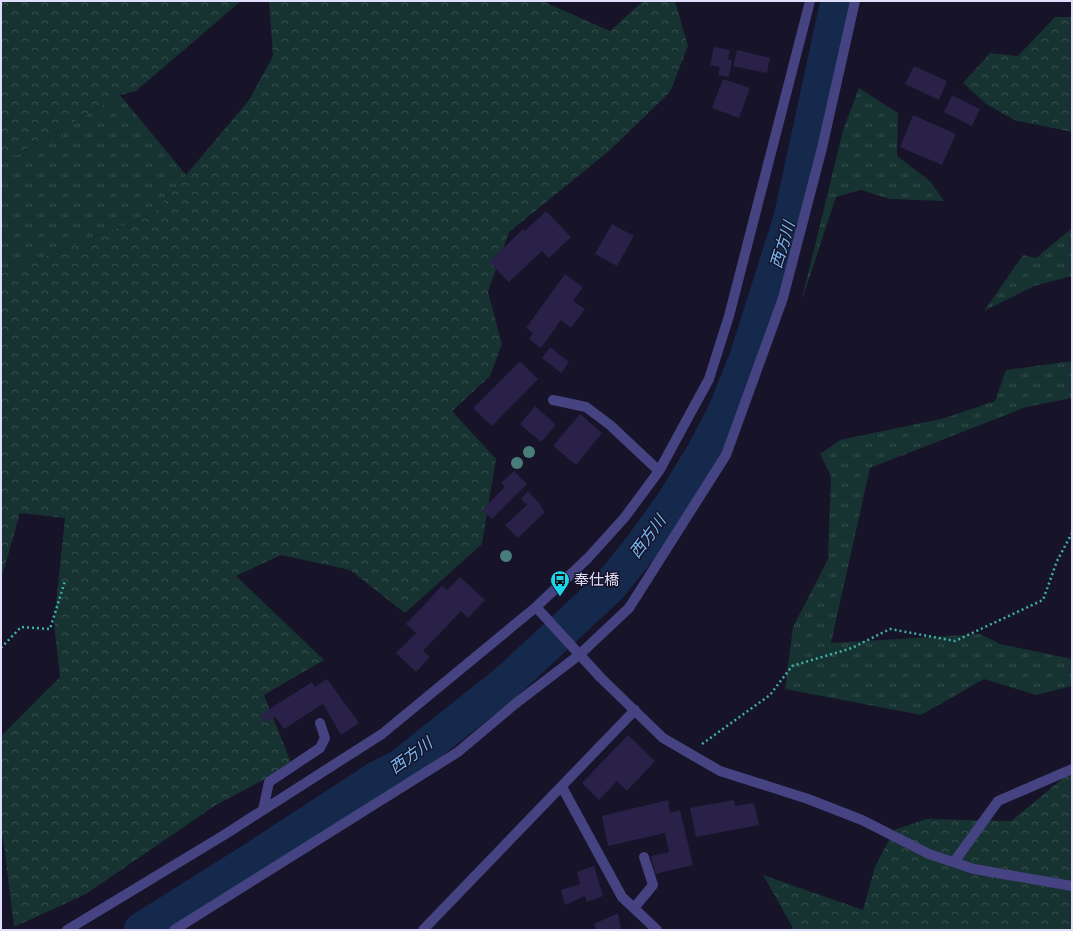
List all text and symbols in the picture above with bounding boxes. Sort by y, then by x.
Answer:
water label: 西方川 [766,217,800,271]
water label: 西方川 [626,510,672,562]
bus stop icon: 奉仕橋 [549,569,571,597]
place label: 奉仕橋 [574,571,619,589]
water label: 西方川 [386,733,438,778]

